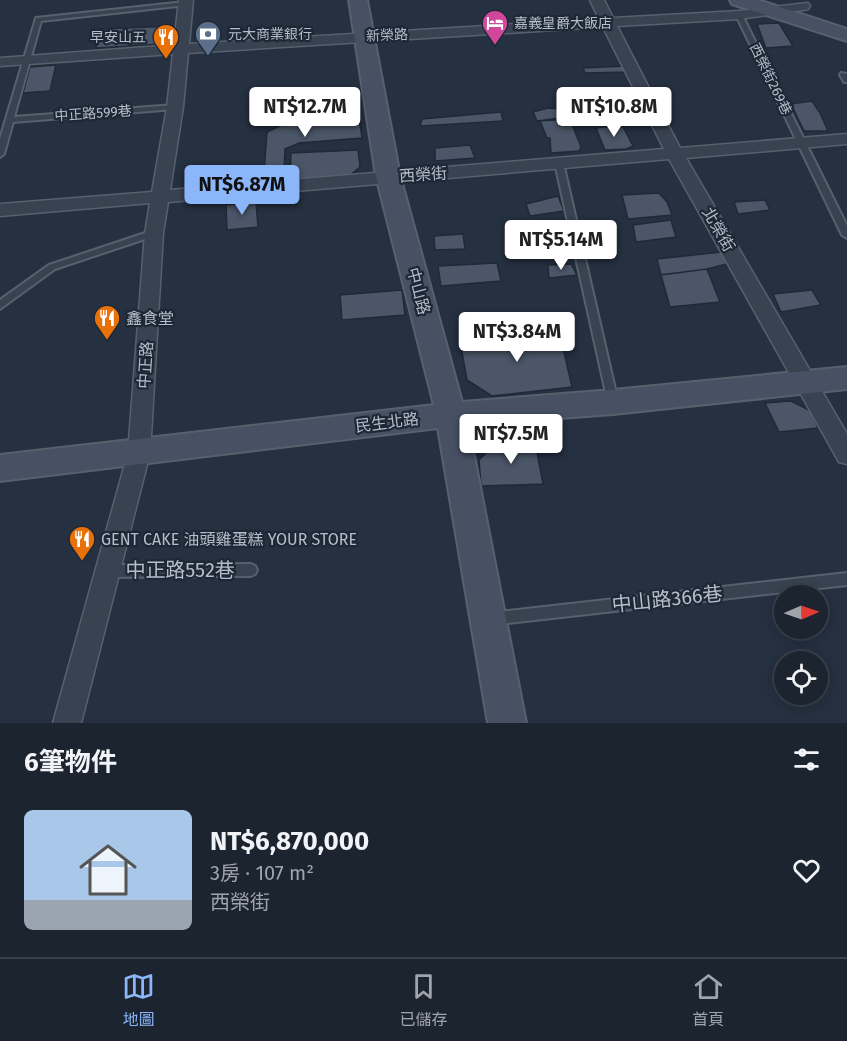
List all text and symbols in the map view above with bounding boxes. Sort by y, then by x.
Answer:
hotel icon: 嘉義皇爵大飯店 [480,8,510,46]
place label: 嘉義皇爵大飯店 [514,15,612,32]
bank icon: 元大商業銀行 [193,19,223,57]
restaurant icon: 早安山五 [151,22,181,60]
place label: 元大商業銀行 [228,26,312,43]
street label: 新榮路 [366,26,408,45]
place label: 早安山五 [90,29,146,46]
street label: 西榮街269巷 [746,41,795,118]
pin: NT$12.7M [243,87,367,138]
pin: NT$10.8M [552,87,676,138]
text: NT$12.7M [263,94,347,118]
text: NT$10.8M [570,94,658,118]
street label: 中正路599巷 [54,102,132,125]
street label: 西榮街 [398,163,448,186]
pin: NT$6.87M [180,165,304,216]
text: NT$6.87M [198,172,286,196]
street label: 北榮街 [698,204,739,255]
pin: NT$5.14M [499,220,623,271]
text: NT$5.14M [519,227,603,251]
street label: 中山路 [403,265,434,317]
restaurant icon: 鑫食堂 [92,303,122,341]
place label: 鑫食堂 [126,309,174,328]
pin: NT$3.84M [455,312,579,363]
text: NT$3.84M [473,319,561,343]
street label: 中正路 [134,340,157,390]
street label: 民生北路 [354,409,420,436]
pin: NT$7.5M [456,414,566,465]
text: NT$7.5M [473,421,549,445]
restaurant icon: GENT CAKE 油頭雞蛋糕 YOUR STORE [67,524,97,562]
place label: GENT CAKE 油頭雞蛋糕 YOUR STORE [101,530,357,549]
street label: 中正路552巷 [125,558,235,582]
street label: 中山路366巷 [610,581,724,617]
north arrow [774,585,828,639]
map controls [774,585,828,705]
button: locate [774,651,828,705]
icon: filters [790,743,823,776]
text: 6筆物件 [24,747,117,778]
text: NT$6,870,000 [210,826,369,857]
icon: home [72,834,144,906]
icon: heart [790,854,823,887]
text: 3房 · 107 m² [210,861,314,885]
text: 西榮街 [210,890,270,914]
tab: 地圖 [122,970,155,1030]
tab: 已儲存 [399,970,448,1030]
tab: 首頁 [692,970,725,1030]

